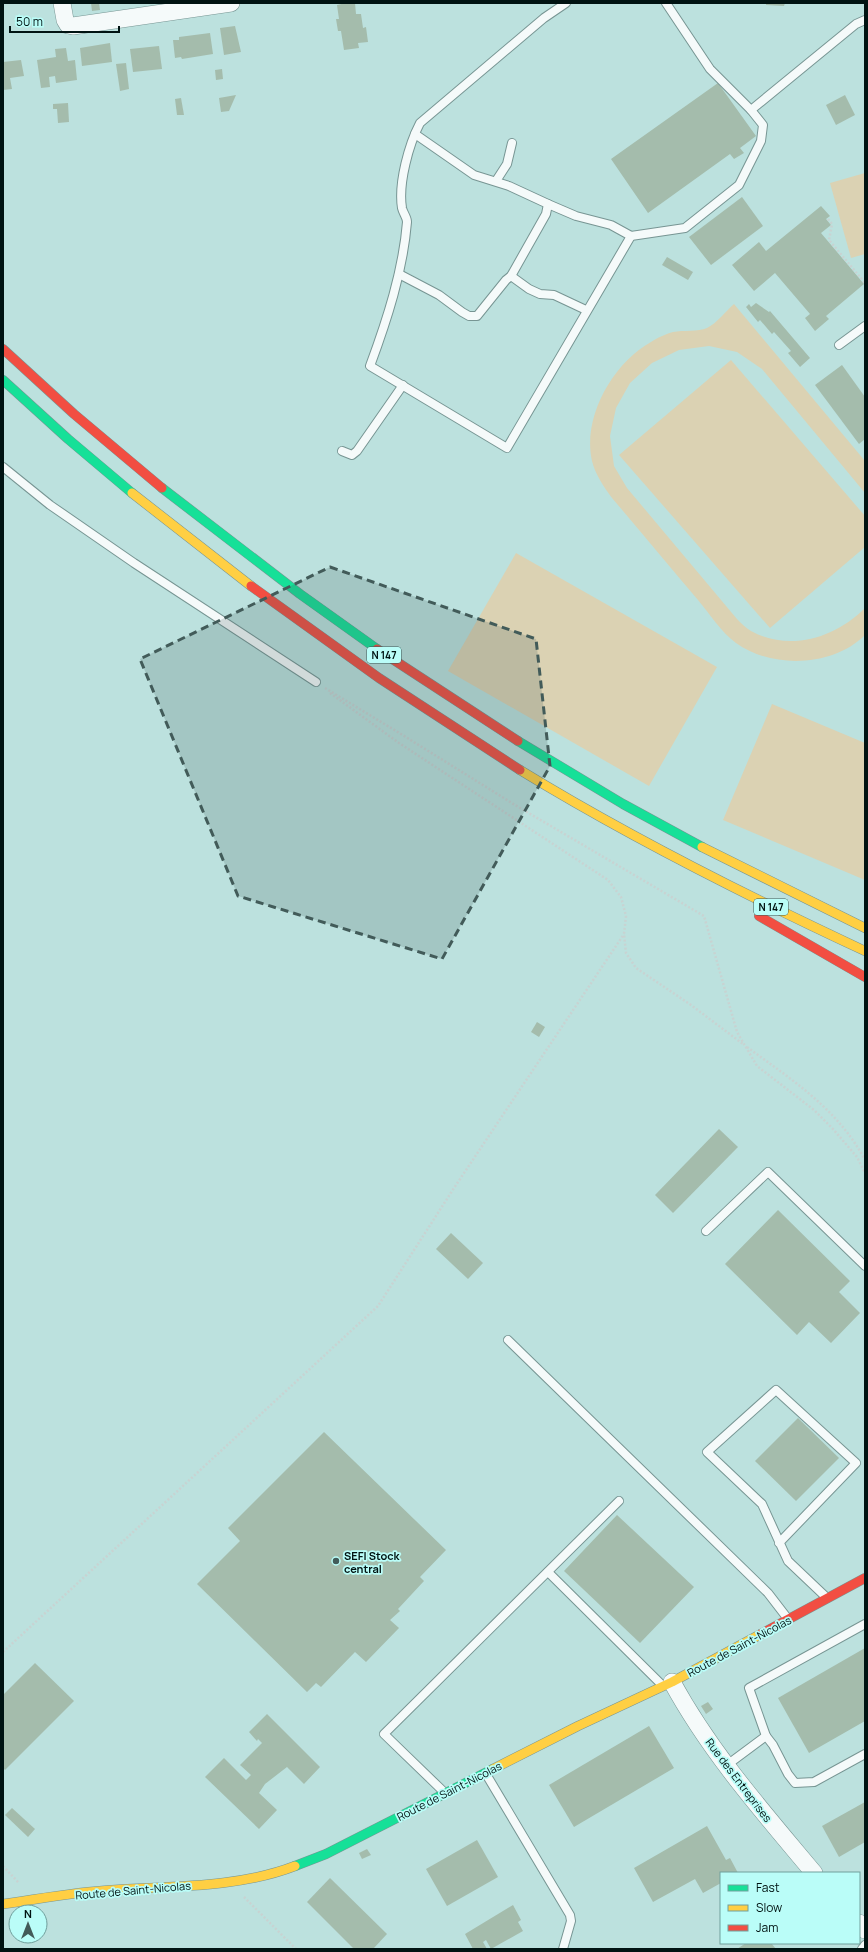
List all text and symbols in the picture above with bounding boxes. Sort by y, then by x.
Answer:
scale bar [10,8,119,34]
text: 50 m [16,13,43,30]
road number: N 147 [367,647,401,663]
road number: N 147 [754,899,788,915]
place label: SEFI Stock central [344,1548,401,1576]
marker: SEFI Stock central [331,1556,341,1566]
street label: Route de Saint-Nicolas [684,1612,794,1680]
street label: Rue des Entreprises [703,1735,776,1825]
street label: Route de Saint-Nicolas [394,1758,504,1824]
legend [720,1872,860,1944]
street label: Route de Saint-Nicolas [75,1877,192,1903]
text: Fast [756,1879,780,1896]
text: Slow [756,1899,782,1916]
north arrow [8,1904,48,1944]
text: N [24,1906,32,1921]
text: Jam [756,1919,778,1936]

